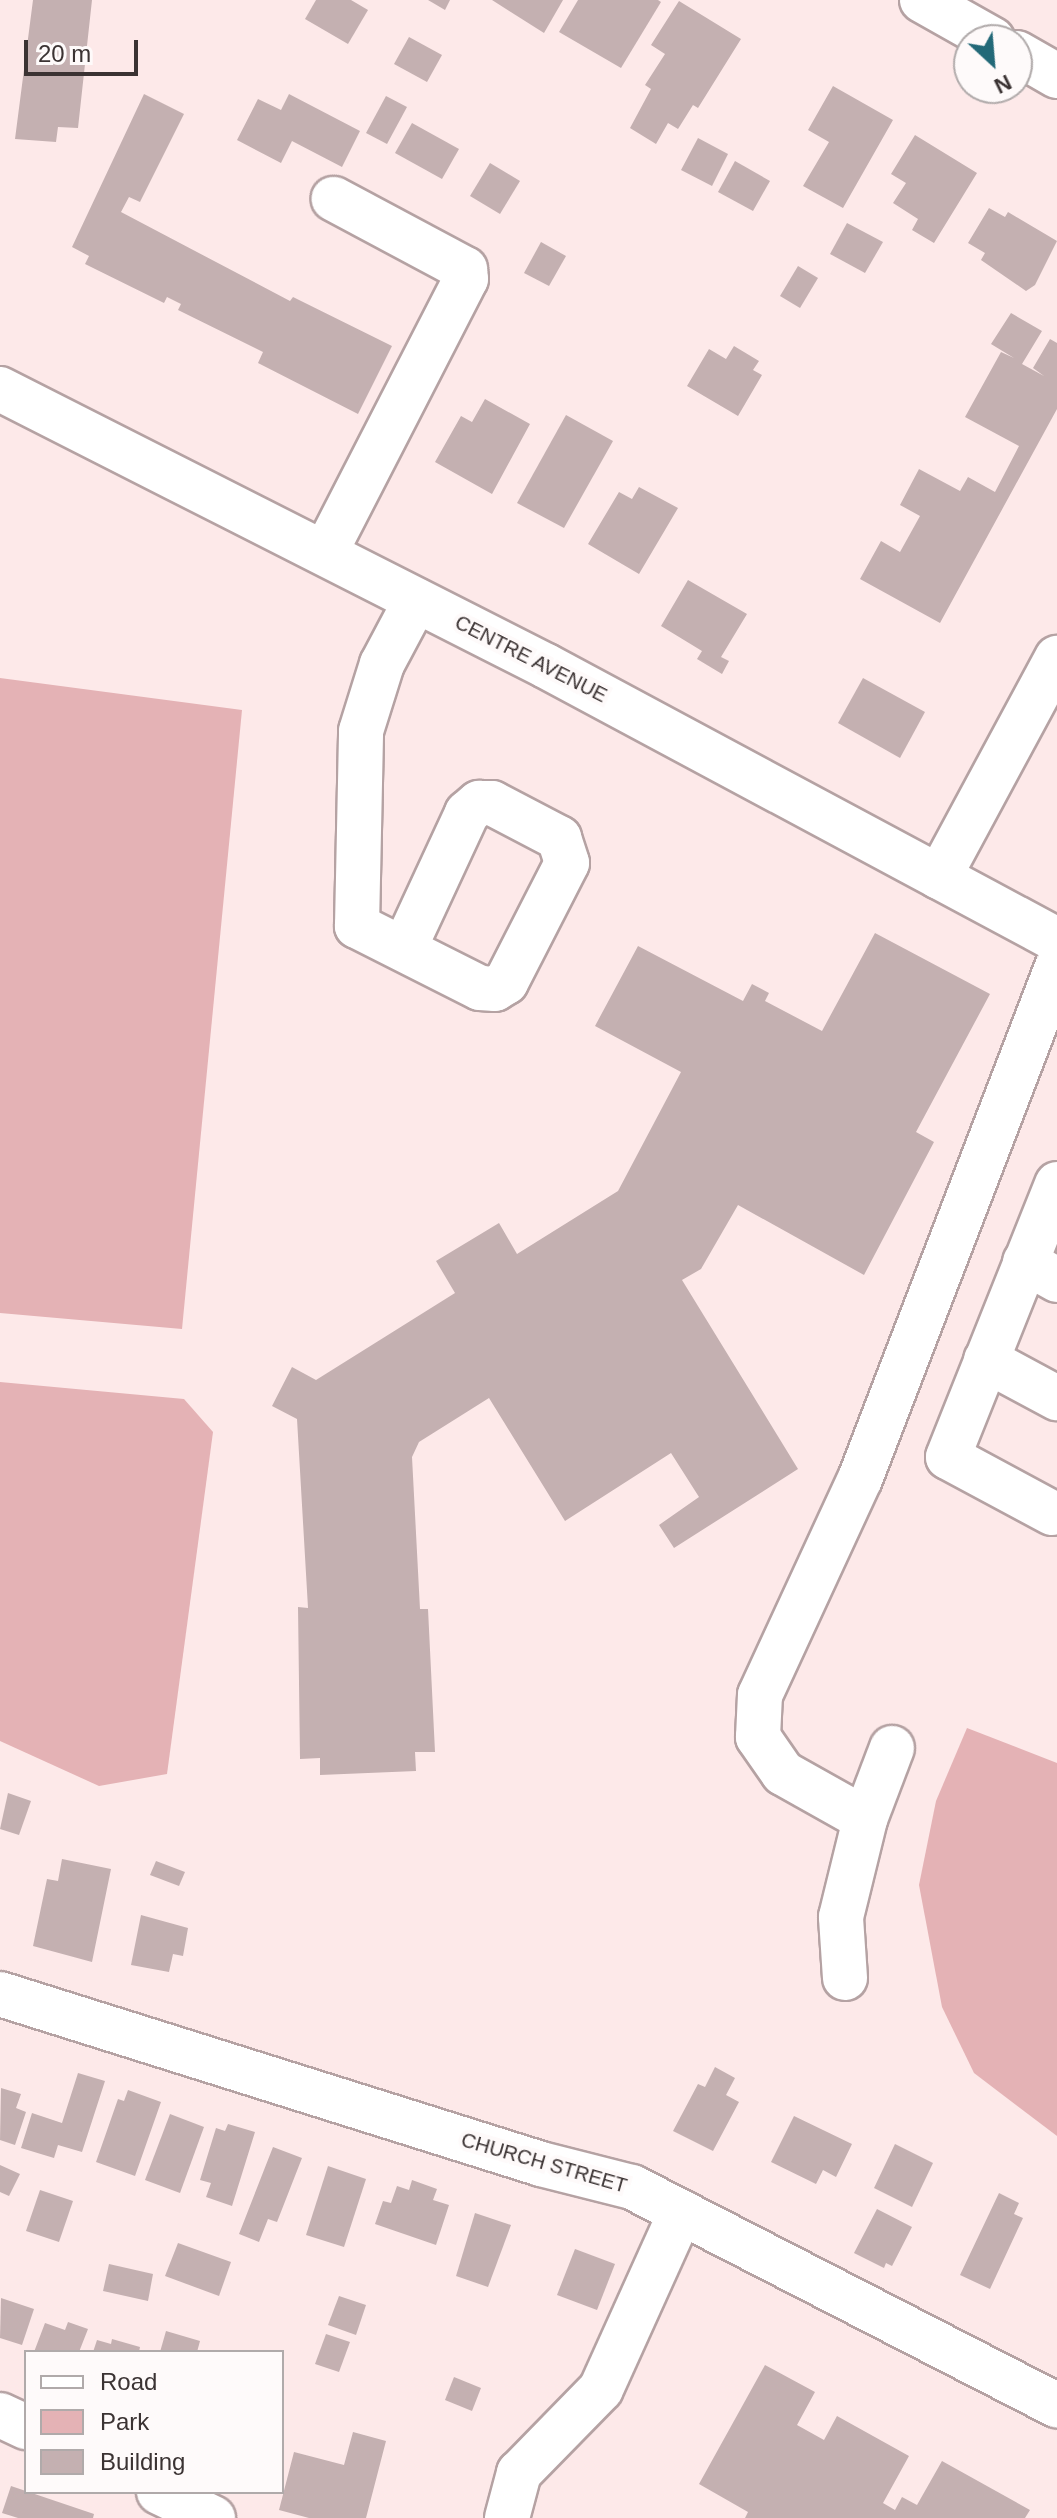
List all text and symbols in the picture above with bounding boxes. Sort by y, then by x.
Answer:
scale bar [28,24,142,74]
north arrow [953,24,1033,104]
text: 20 m [38,40,91,67]
text: N [990,70,1015,99]
street label: CENTRE AVENUE [450,610,612,708]
street label: CHURCH STREET [458,2128,630,2198]
legend [24,2350,284,2494]
text: Road [100,2368,157,2395]
text: Park [100,2408,149,2435]
text: Building [100,2448,185,2475]

